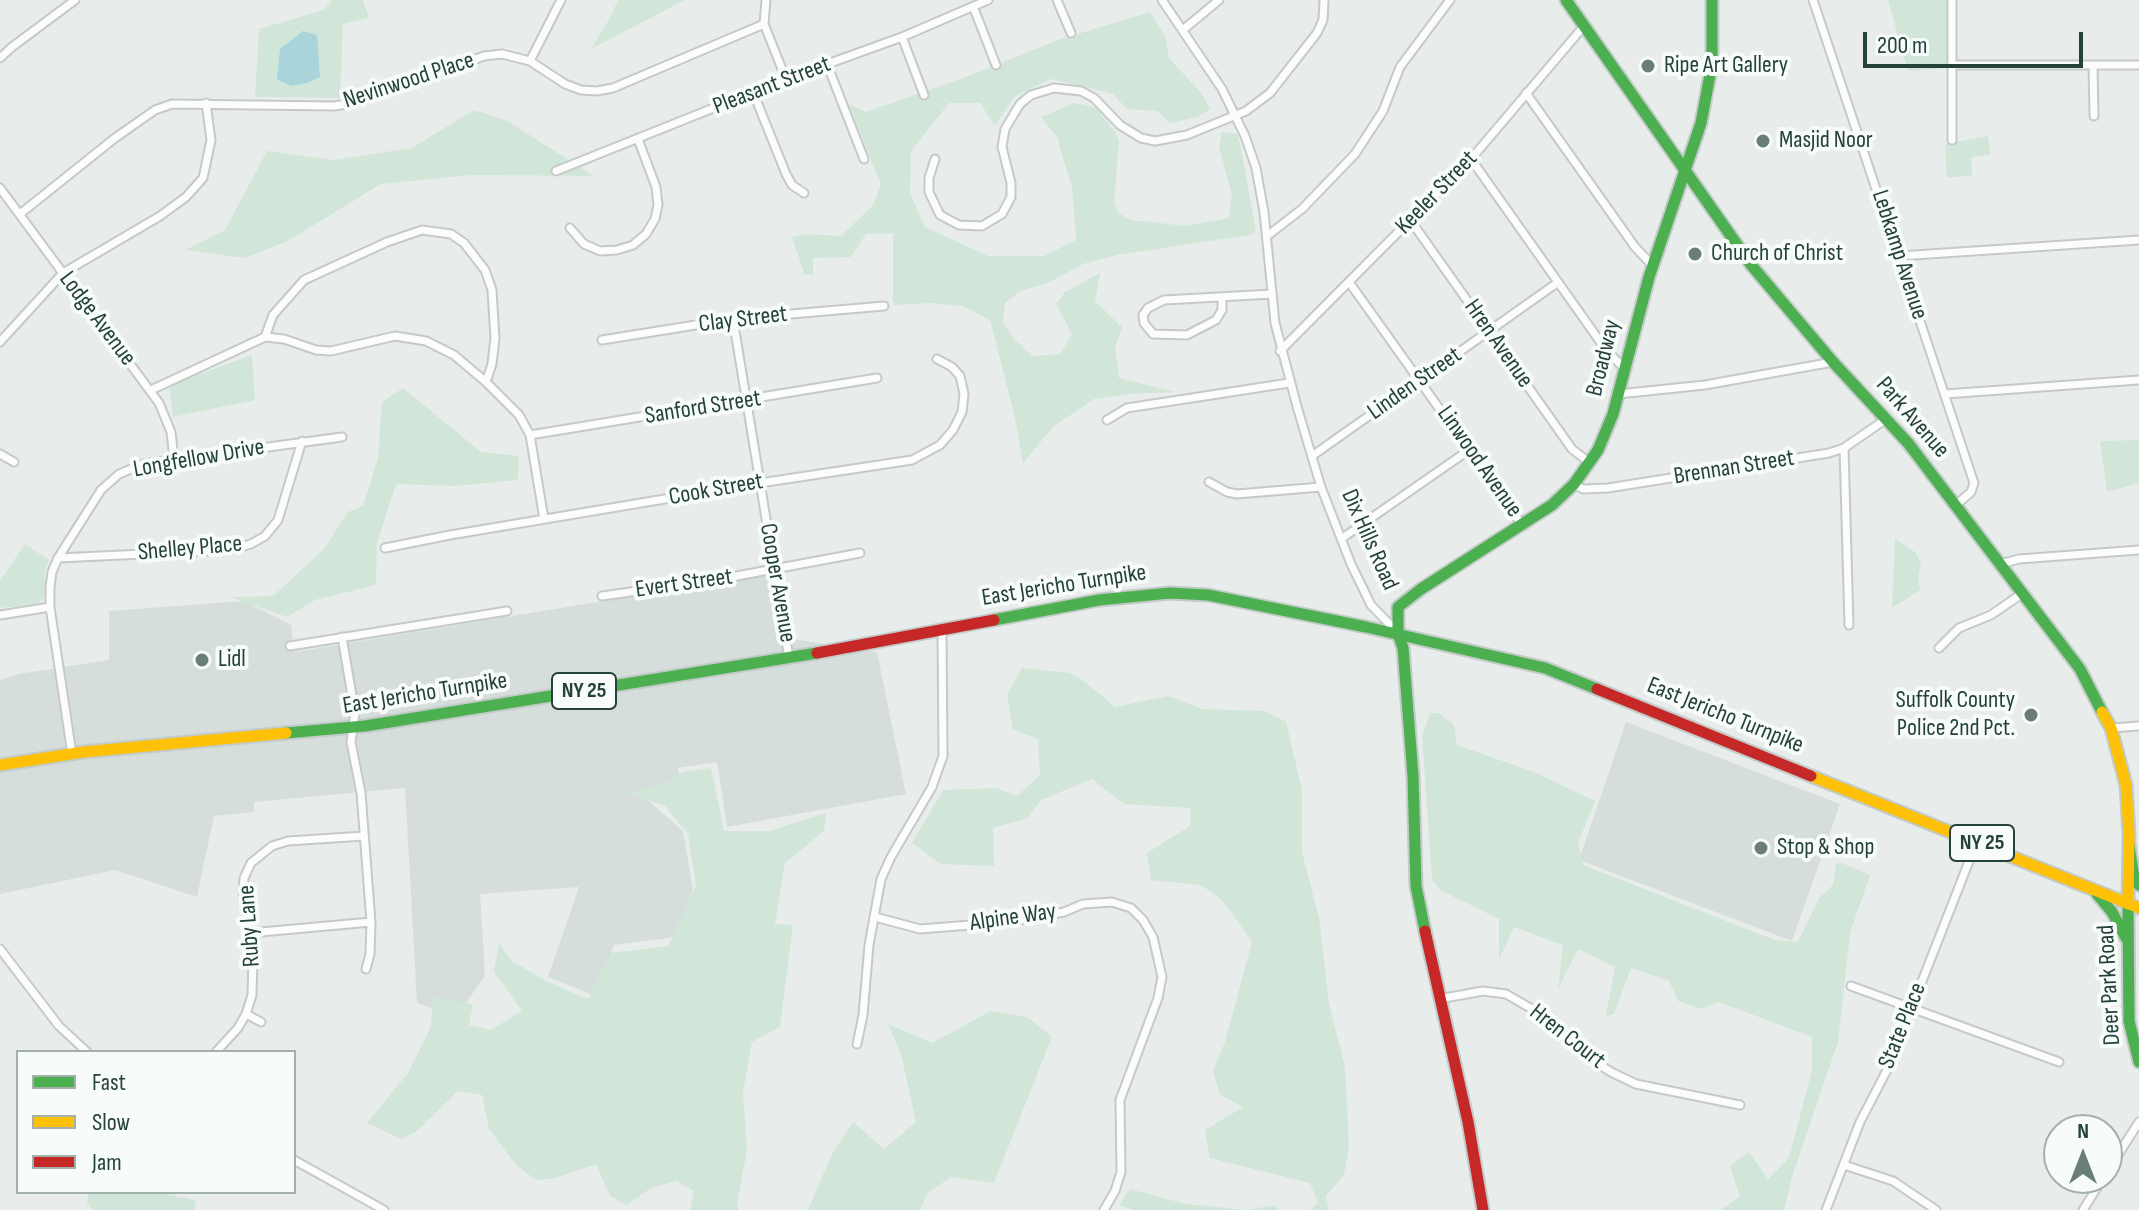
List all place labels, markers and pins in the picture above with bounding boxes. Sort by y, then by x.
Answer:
place label: Ripe Art Gallery [1664,52,1788,80]
marker: Ripe Art Gallery [1639,57,1657,75]
place label: Masjid Noor [1779,127,1873,155]
marker: Masjid Noor [1754,132,1772,150]
place label: Church of Christ [1711,240,1843,268]
marker: Church of Christ [1686,245,1704,263]
place label: Lidl [218,646,246,674]
marker: Lidl [193,651,211,669]
place label: Suffolk County Police 2nd Pct. [1896,687,2015,743]
marker: Suffolk County Police 2nd Pct. [2022,706,2040,724]
place label: Stop & Shop [1777,834,1874,862]
marker: Stop & Shop [1752,839,1770,857]

